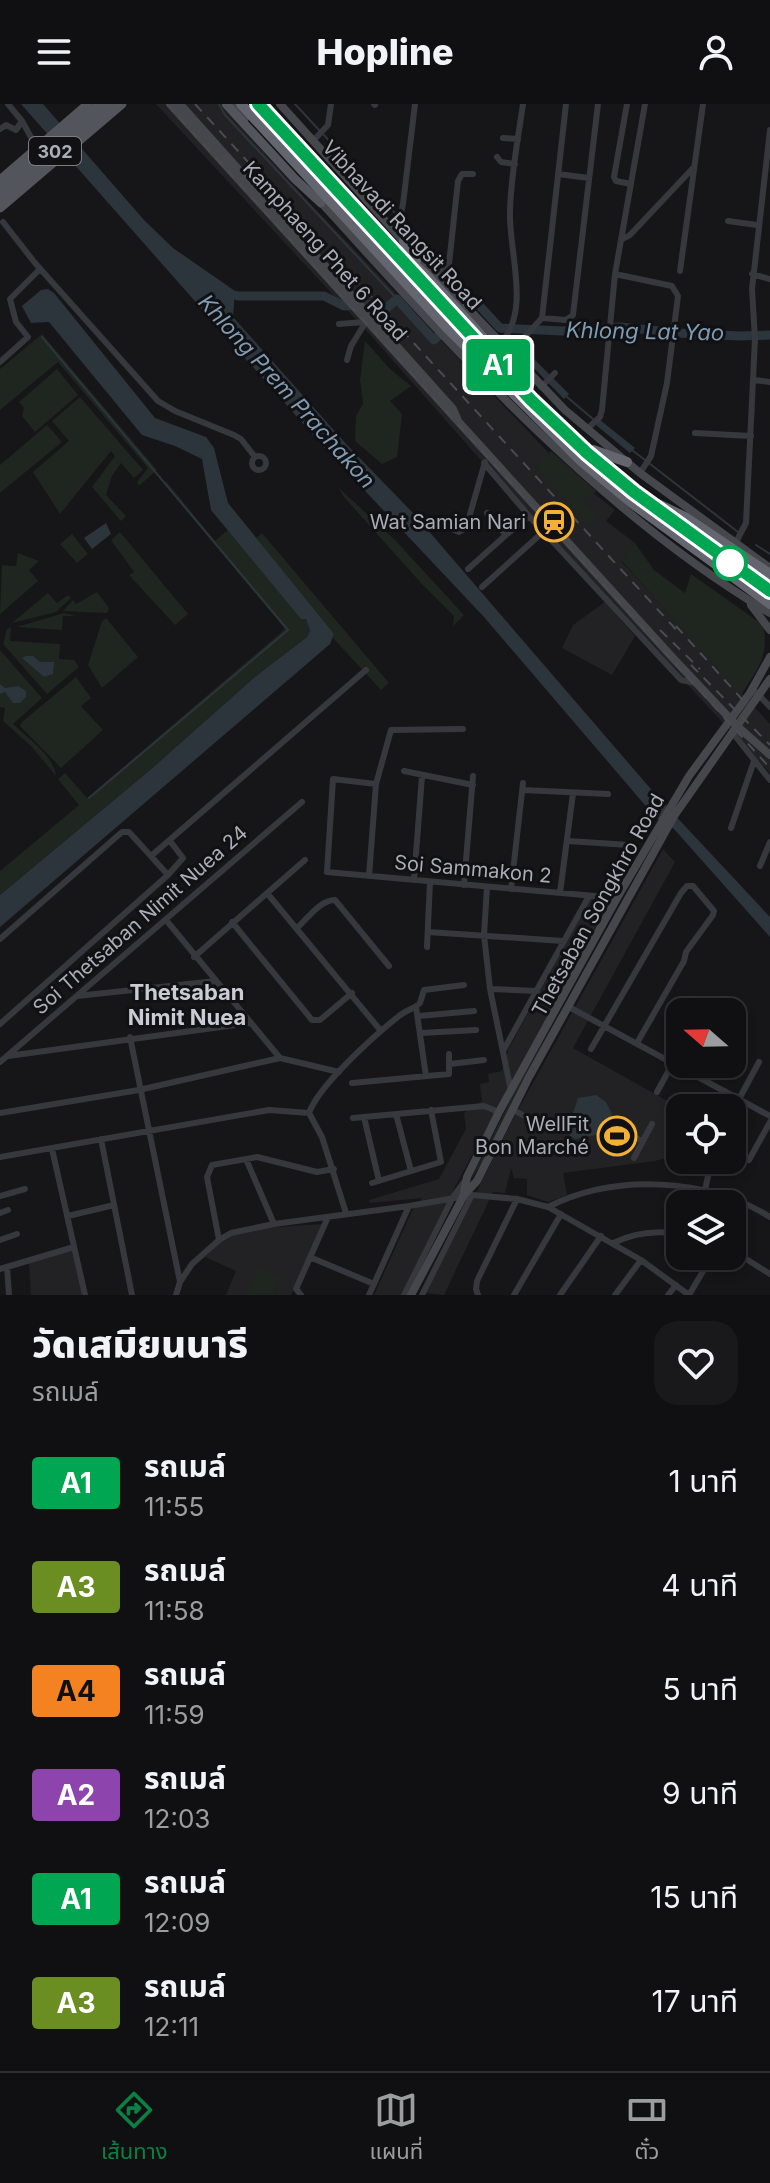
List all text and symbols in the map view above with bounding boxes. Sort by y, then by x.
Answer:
icon: menu [32,30,76,74]
text: Hopline [316,30,454,74]
icon: person [694,30,738,74]
street label: Vibhavadi Rangsit Road [317,135,487,315]
road number: 302 [29,137,81,165]
street label: Kamphaeng Phet 6 Road [238,156,412,346]
water label: Khlong Prem Prachakon [193,289,381,493]
water label: Khlong Lat Yao [566,317,724,345]
line badge: A1 [462,339,534,391]
text: A1 [482,348,514,382]
station icon: Wat Samian Nari [533,501,575,543]
place label: Wat Samian Nari [370,510,526,534]
unlabelled marker [713,546,747,580]
street label: Thetsaban Songkhro Road [527,790,669,1020]
street label: Soi Thetsaban Nimit Nuea 24 [28,820,252,1020]
street label: Soi Sammakon 2 [393,850,553,888]
district label: Thetsaban Nimit Nuea [128,979,246,1030]
north arrow [666,998,746,1078]
map controls [666,998,746,1270]
button: locate [666,1094,746,1174]
place label: WellFit Bon Marché [475,1112,589,1159]
sports icon: WellFit Bon Marché [596,1115,638,1157]
button: layers [666,1190,746,1270]
text: วัดเสมียนนารี [32,1320,248,1366]
button: heart [654,1321,738,1405]
text: รถเมล์ [32,1376,99,1407]
text: รถเมล์ [144,1448,226,1484]
text: 1 นาที [669,1463,738,1499]
text: A1 [60,1466,92,1500]
text: 11:55 [144,1491,204,1522]
text: รถเมล์ [144,1552,226,1588]
text: 4 นาที [661,1567,738,1603]
text: A3 [57,1570,95,1604]
text: 11:58 [144,1595,205,1626]
text: รถเมล์ [144,1656,226,1692]
text: 5 นาที [662,1671,738,1707]
text: A4 [56,1674,96,1708]
text: 11:59 [144,1699,205,1730]
text: รถเมล์ [144,1760,226,1796]
text: 9 นาที [662,1775,738,1811]
text: A2 [57,1778,95,1812]
text: 12:03 [144,1803,210,1834]
text: รถเมล์ [144,1864,226,1900]
text: 15 นาที [650,1879,738,1915]
text: A1 [60,1882,92,1916]
text: 12:09 [144,1907,210,1938]
text: รถเมล์ [144,1968,226,2004]
text: 17 นาที [652,1983,738,2019]
text: A3 [57,1986,95,2020]
text: 12:11 [144,2011,199,2042]
tab: เส้นทาง [101,2088,167,2169]
tab: แผนที่ [369,2088,423,2169]
tab: ตั๋ว [625,2088,669,2169]

